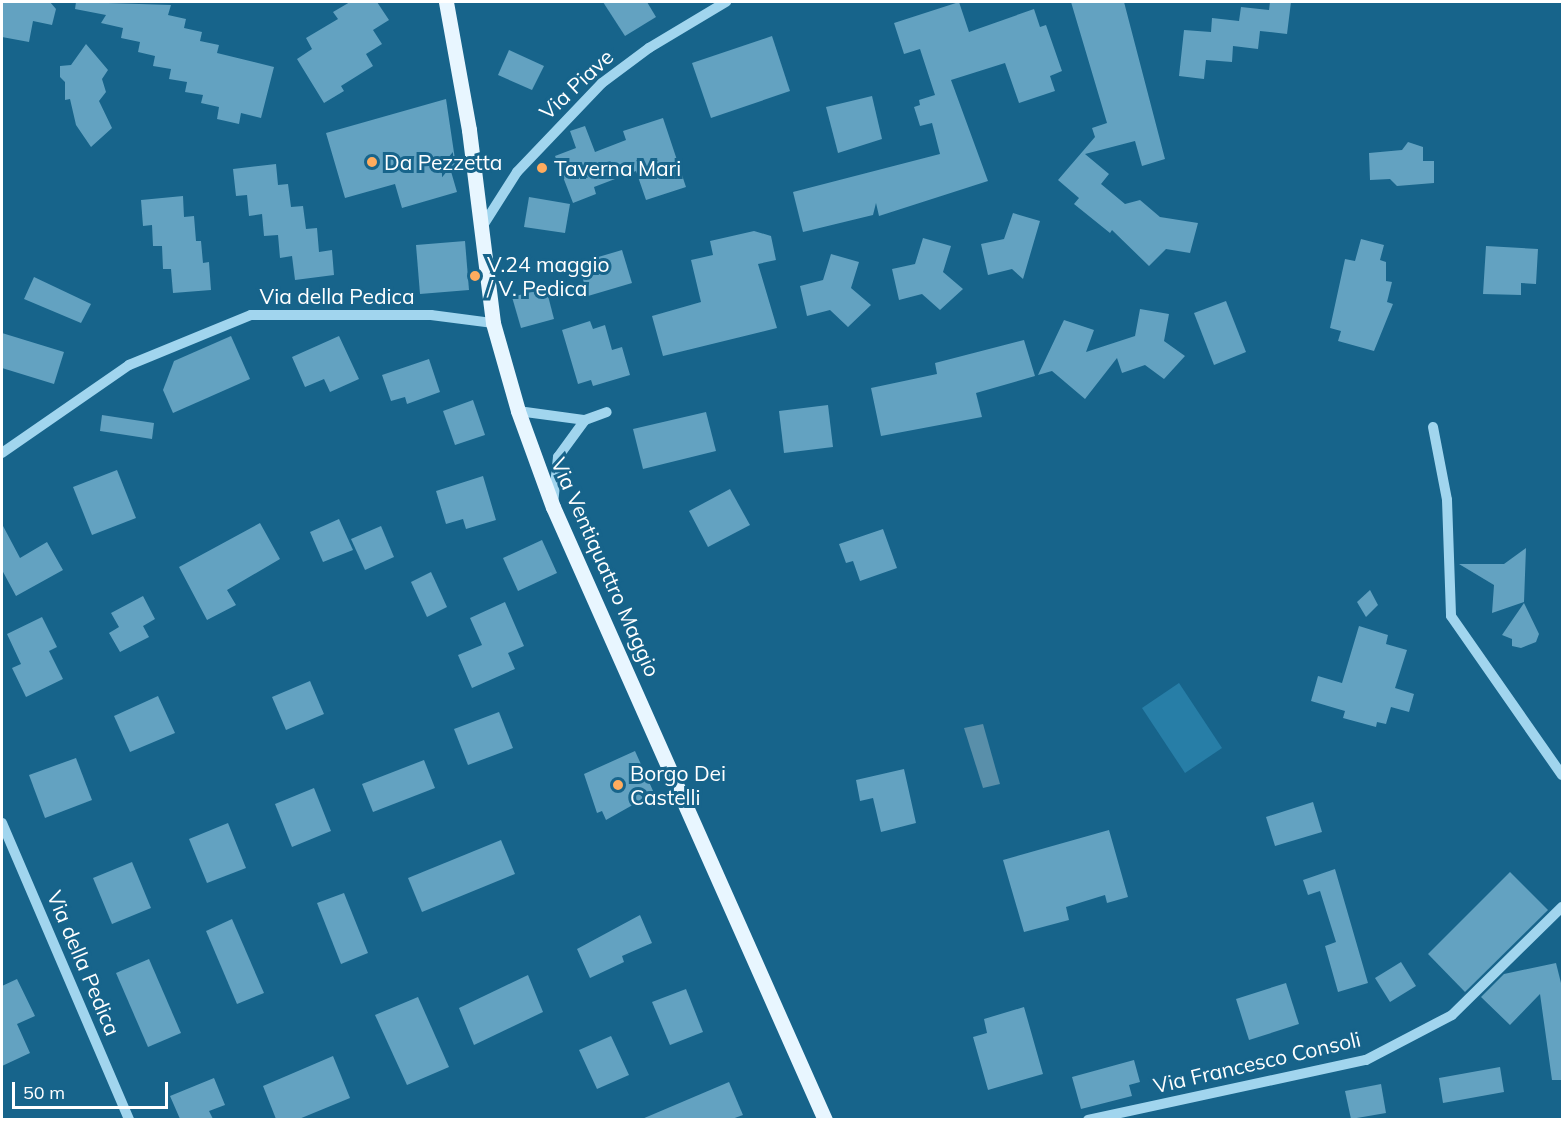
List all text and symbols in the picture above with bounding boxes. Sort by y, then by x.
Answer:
street label: Via Piave [534,44,618,124]
place label: Da Pezzetta [384,149,502,175]
marker: Da Pezzetta [365,155,379,169]
place label: Taverna Mari [554,155,681,181]
marker: Taverna Mari [535,161,549,175]
place label: V.24 maggio / V. Pedica [487,251,609,301]
marker: V.24 maggio / V. Pedica [468,269,482,283]
street label: Via della Pedica [260,283,414,309]
street label: Via Ventiquattro Maggio [546,454,666,680]
place label: Borgo Dei Castelli [630,760,726,810]
marker: Borgo Dei Castelli [611,778,625,792]
street label: Via della Pedica [42,887,126,1039]
street label: Via Francesco Consoli [1151,1026,1363,1098]
scale bar [15,1070,171,1108]
text: 50 m [23,1081,65,1104]

